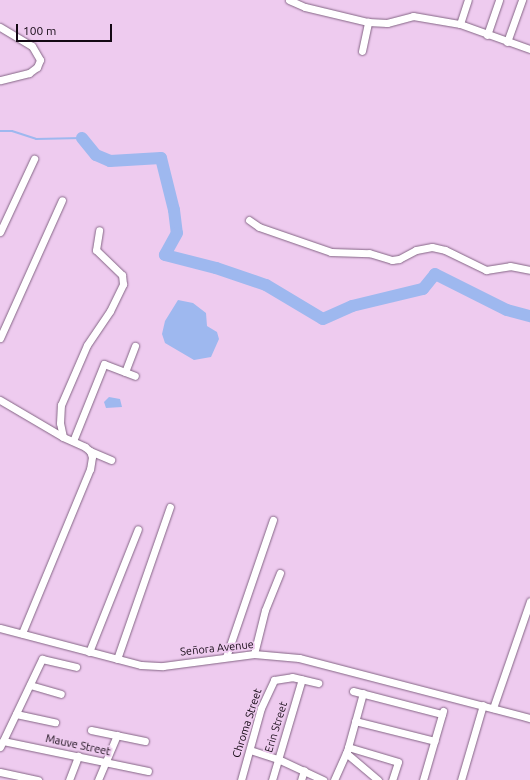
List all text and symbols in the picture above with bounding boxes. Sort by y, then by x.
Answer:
scale bar [18,16,114,42]
text: 100 m [23,24,56,37]
street label: Señora Avenue [180,638,254,658]
street label: Chroma Street [230,687,264,759]
street label: Erin Street [262,700,290,754]
street label: Mauve Street [44,732,112,758]

